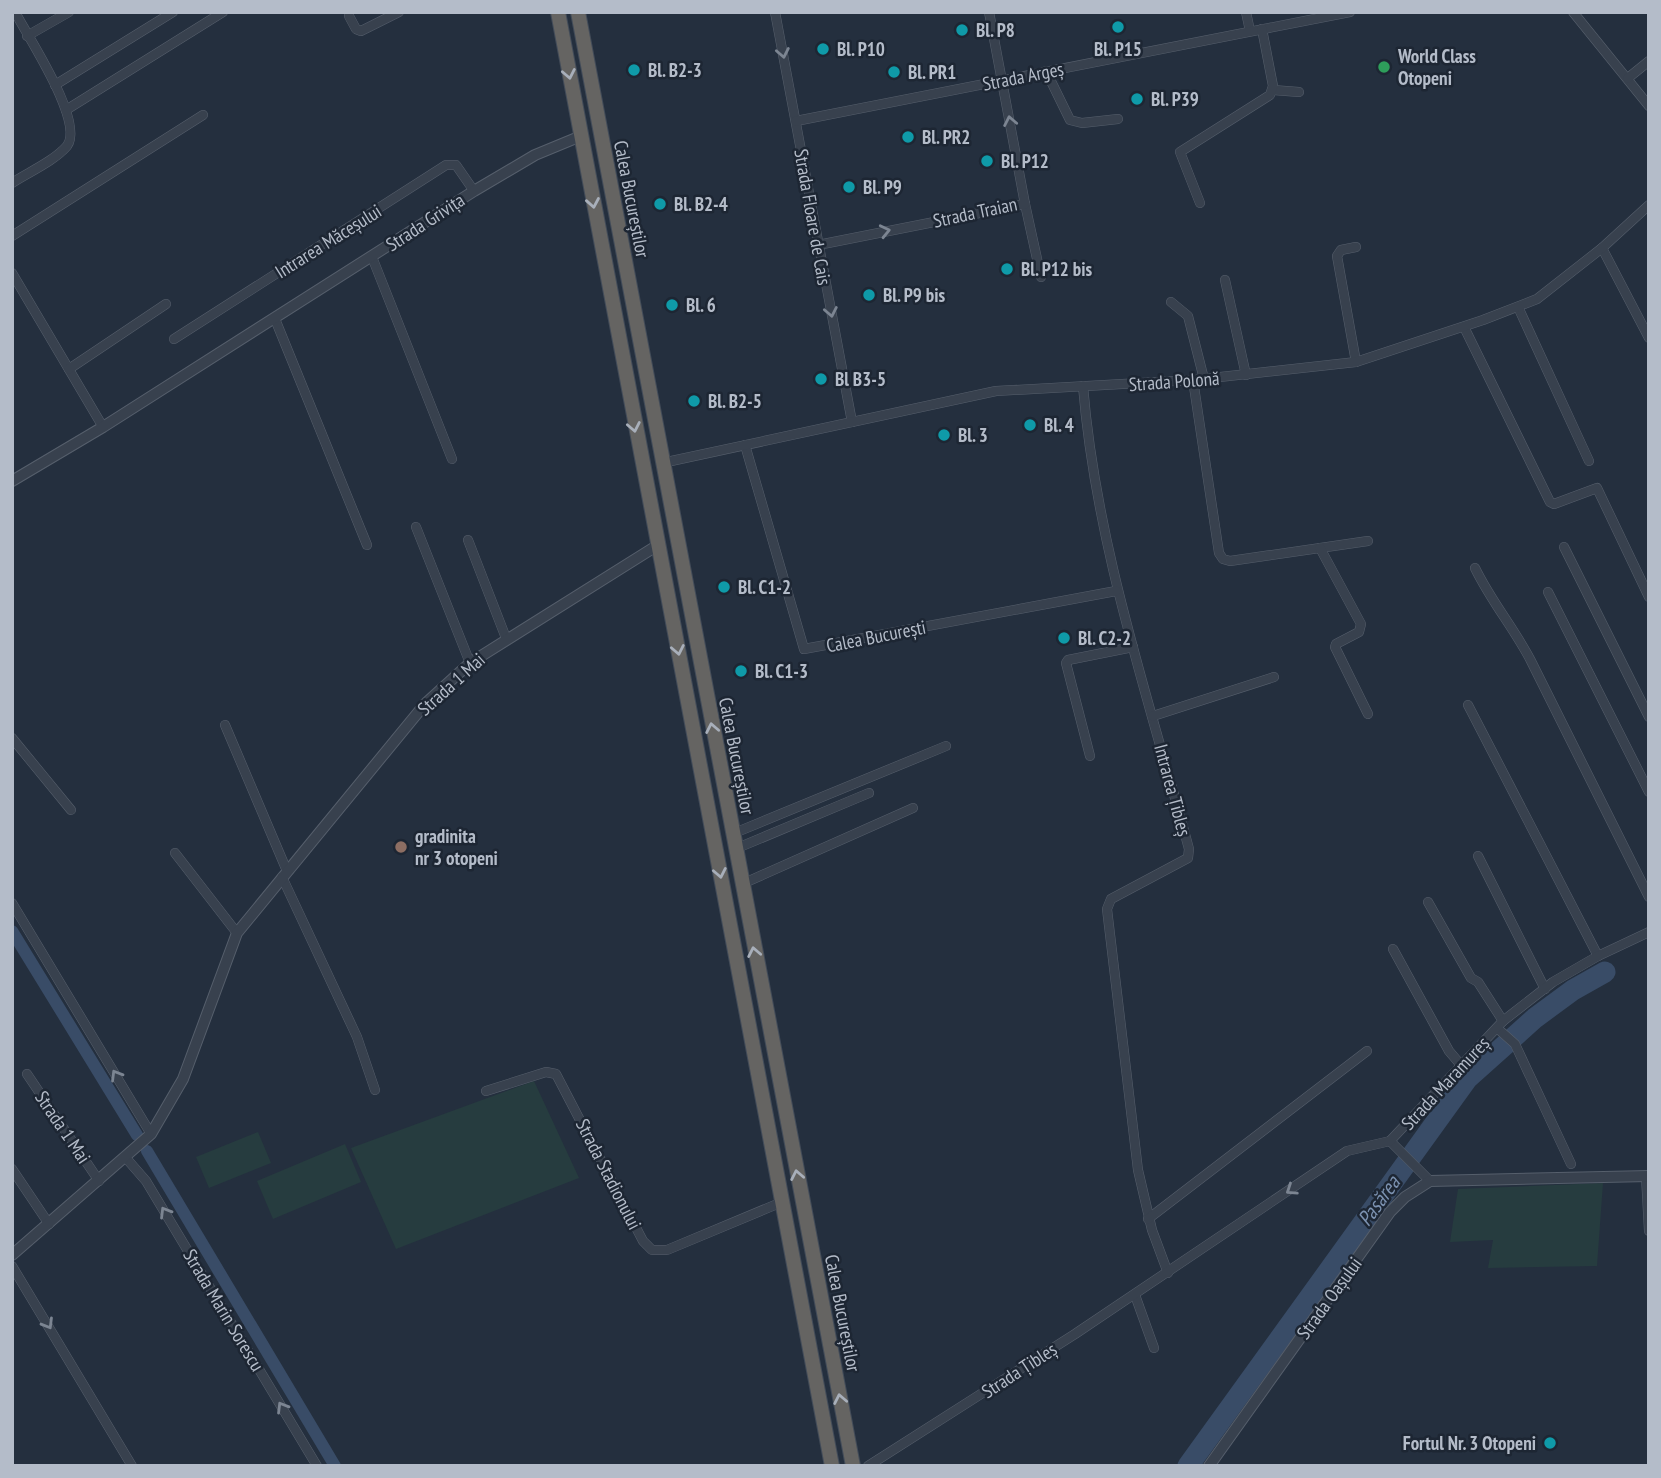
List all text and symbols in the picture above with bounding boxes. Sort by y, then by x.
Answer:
place label: Bl. P8 [976,18,1015,42]
marker: Bl. P15 [1110,19,1126,35]
marker: Bl. P8 [954,22,970,38]
place label: Bl. P10 [837,37,885,61]
place label: Bl. P15 [1094,37,1142,61]
marker: Bl. P10 [815,41,831,57]
place label: World Class Otopeni [1397,44,1476,90]
one-way arrow [774,47,789,59]
street label: Strada Argeș [980,56,1066,96]
place label: Bl. B2-3 [648,58,702,82]
marker: World Class Otopeni [1376,59,1392,75]
place label: Bl. PR1 [908,60,956,84]
marker: Bl. B2-3 [626,62,642,78]
marker: Bl. PR1 [886,64,902,80]
one-way arrow [561,68,576,80]
place label: Bl. P39 [1151,87,1199,111]
marker: Bl. P39 [1129,91,1145,107]
one-way arrow [1004,115,1019,127]
place label: Bl. PR2 [922,125,970,149]
marker: Bl. PR2 [900,129,916,145]
street label: Calea Bucureștilor [609,138,655,260]
street label: Strada Floare de Cais [789,147,837,287]
place label: Bl. P12 [1001,149,1049,173]
marker: Bl. P12 [979,153,995,169]
place label: Bl. P9 [863,175,902,199]
marker: Bl. P9 [841,179,857,195]
street label: Strada Grivița [381,188,469,256]
street label: Strada Traian [931,191,1019,233]
place label: Bl. B2-4 [674,192,728,216]
marker: Bl. B2-4 [652,196,668,212]
one-way arrow [585,197,600,209]
street label: Intrarea Măceșului [270,199,386,283]
one-way arrow [879,224,891,239]
place label: Bl. P12 bis [1021,257,1093,281]
marker: Bl. P12 bis [999,261,1015,277]
place label: Bl. P9 bis [883,283,945,307]
marker: Bl. P9 bis [861,287,877,303]
place label: Bl. 6 [686,293,716,317]
marker: Bl. 6 [664,297,680,313]
one-way arrow [823,306,838,318]
street label: Strada Polonă [1128,366,1220,396]
place label: Bl B3-5 [835,367,886,391]
marker: Bl B3-5 [813,371,829,387]
place label: Bl. B2-5 [708,389,762,413]
marker: Bl. B2-5 [686,393,702,409]
place label: Bl. 4 [1044,413,1074,437]
marker: Bl. 4 [1022,417,1038,433]
one-way arrow [626,421,641,433]
place label: Bl. 3 [958,423,988,447]
marker: Bl. 3 [936,427,952,443]
place label: Bl. C1-2 [738,575,791,599]
marker: Bl. C1-2 [716,579,732,595]
street label: Calea București [824,615,928,657]
place label: Bl. C2-2 [1078,626,1131,650]
marker: Bl. C2-2 [1056,630,1072,646]
one-way arrow [670,644,685,656]
street label: Strada 1 Mai [412,648,490,720]
place label: Bl. C1-3 [755,659,808,683]
marker: Bl. C1-3 [733,663,749,679]
street label: Calea Bucureștilor [714,695,760,817]
one-way arrow [705,722,720,734]
street label: Intrarea Țibleș [1149,741,1197,839]
place label: gradinita nr 3 otopeni [415,824,498,870]
marker: gradinita nr 3 otopeni [393,839,409,855]
one-way arrow [712,867,727,879]
one-way arrow [748,946,763,958]
street label: Strada Maramureș [1396,1031,1494,1135]
one-way arrow [111,1070,124,1083]
street label: Strada 1 Mai [30,1086,96,1168]
street label: Strada Stadionului [571,1115,647,1233]
one-way arrow [790,1169,805,1181]
water label: Pasărea [1351,1169,1407,1231]
one-way arrow [1286,1182,1299,1194]
one-way arrow [160,1207,173,1220]
street label: Strada Marin Sorescu [178,1245,270,1375]
street label: Calea Bucureștilor [820,1252,866,1374]
street label: Strada Oașului [1291,1252,1367,1344]
one-way arrow [40,1316,53,1329]
street label: Strada Țibleș [977,1337,1061,1403]
one-way arrow [833,1393,848,1405]
one-way arrow [277,1402,290,1415]
place label: Fortul Nr. 3 Otopeni [1403,1431,1536,1455]
marker: Fortul Nr. 3 Otopeni [1542,1435,1558,1451]

